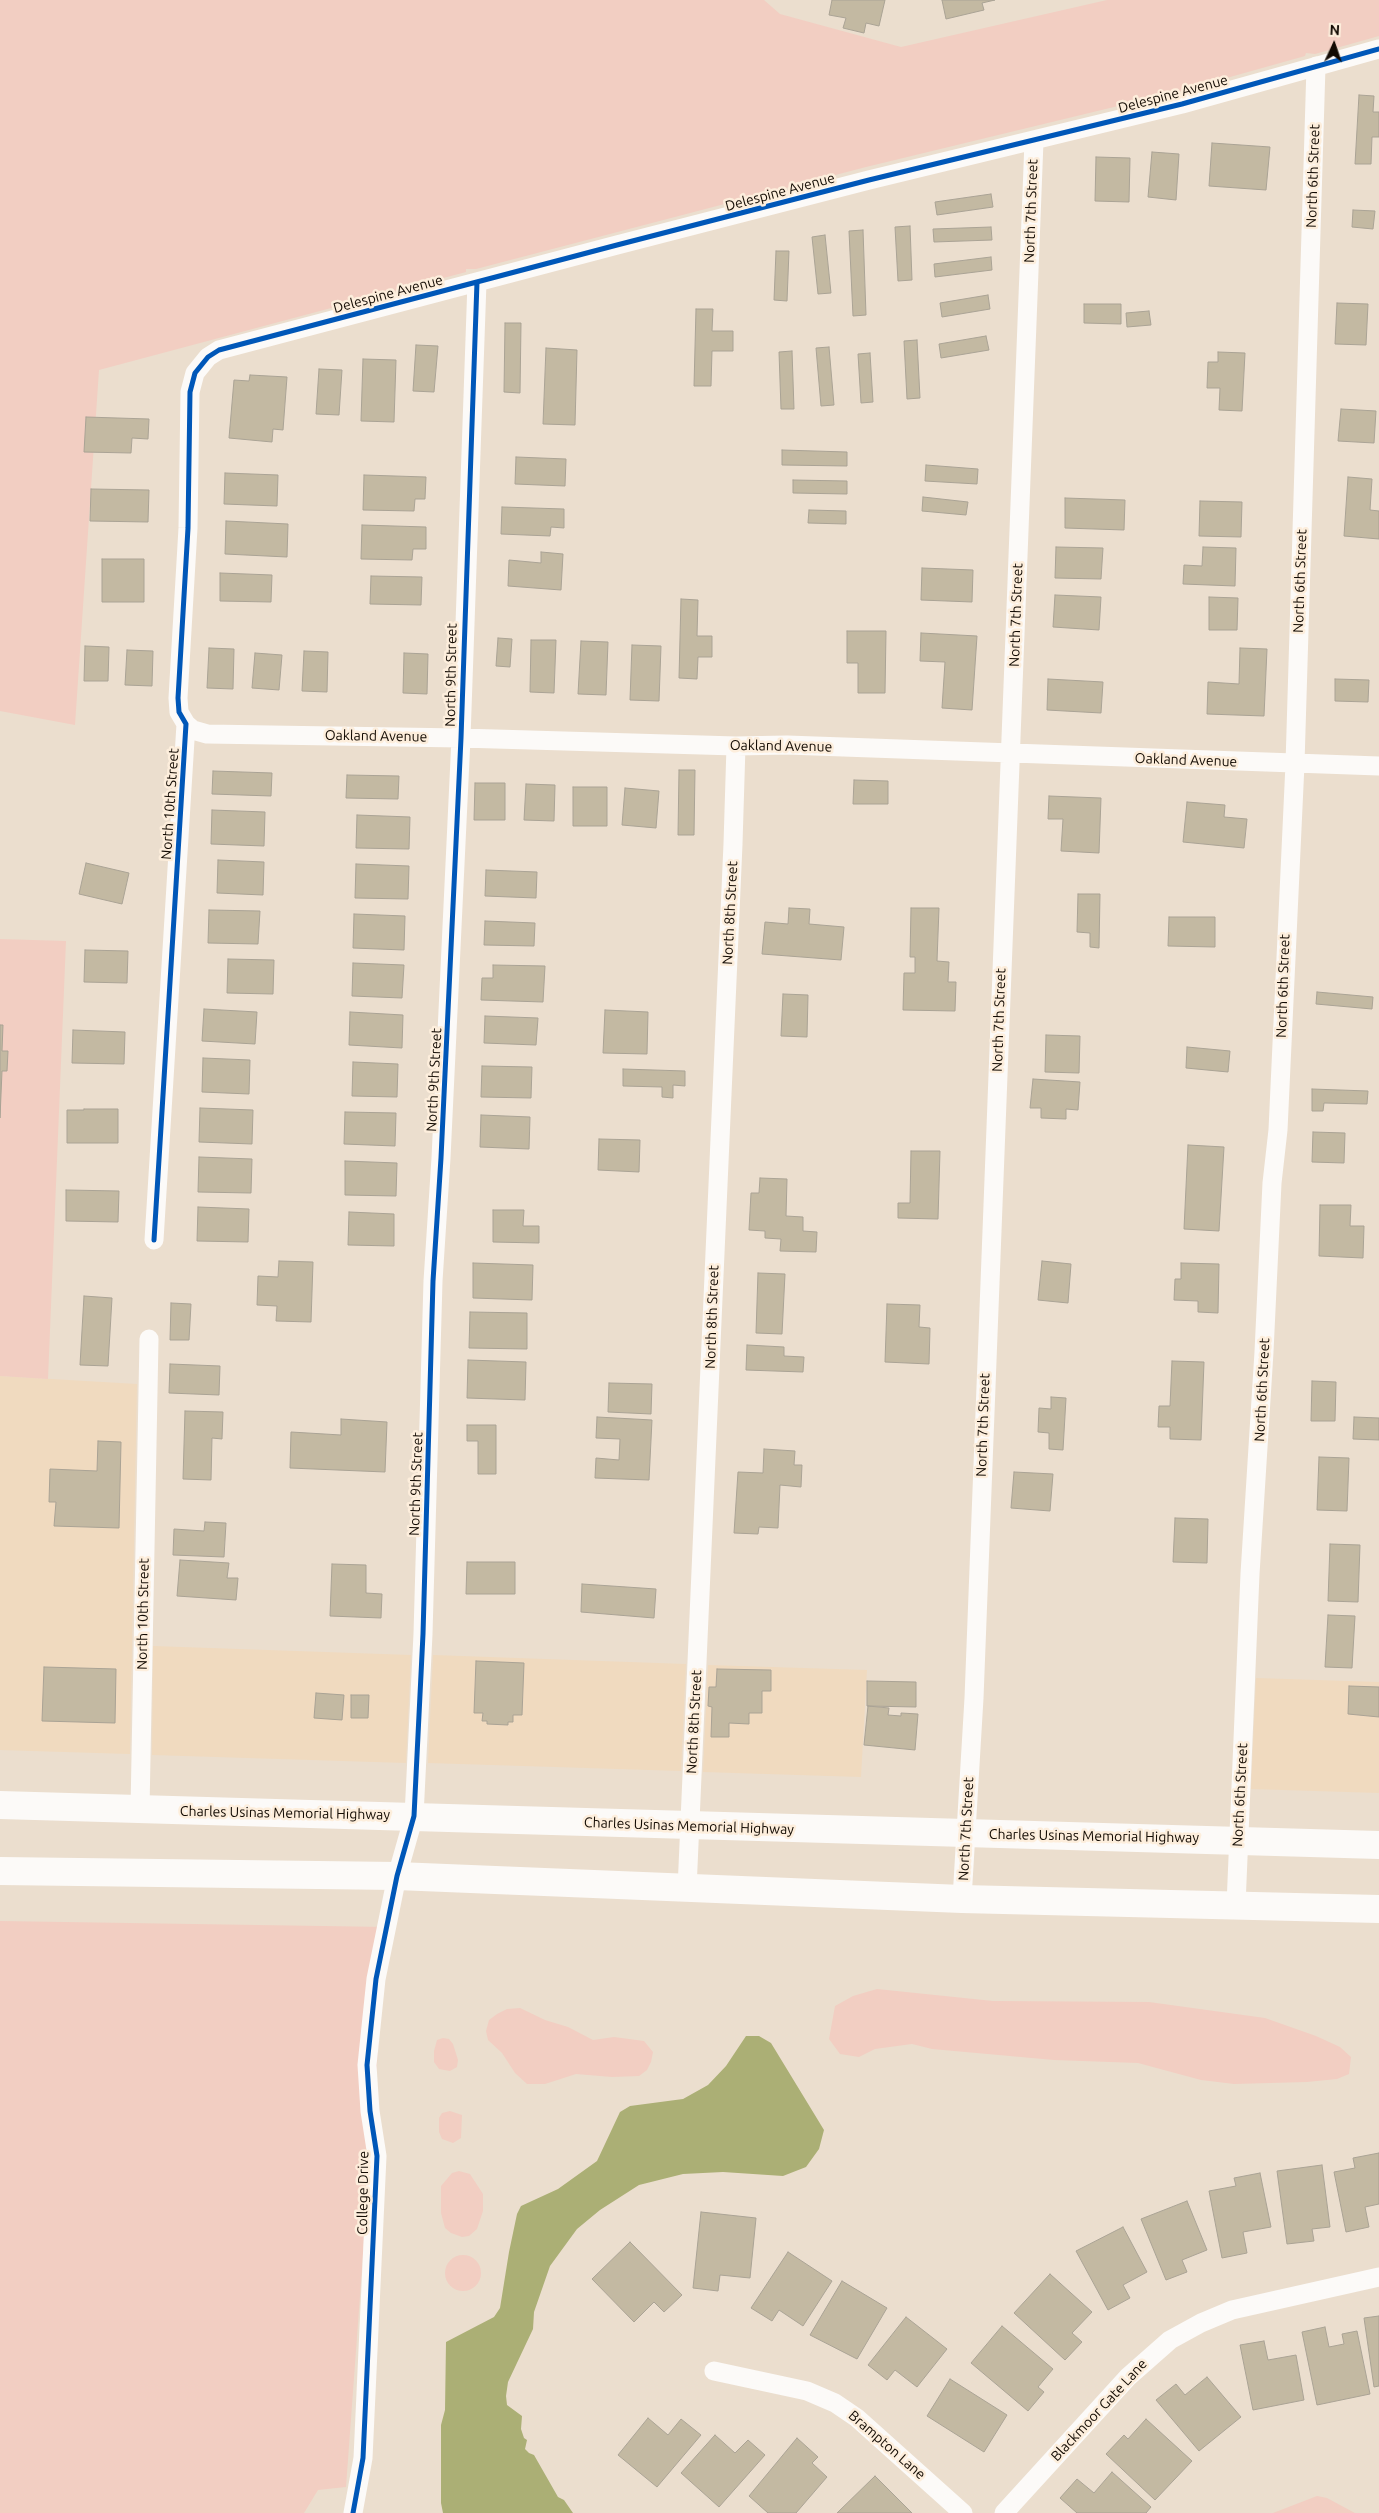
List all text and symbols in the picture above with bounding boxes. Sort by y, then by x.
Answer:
north arrow [1309,20,1359,70]
text: N [1329,22,1340,38]
street label: Delespine Avenue [1116,71,1230,117]
street label: North 6th Street [1303,124,1323,228]
street label: North 7th Street [1021,159,1041,263]
street label: Delespine Avenue [723,169,837,215]
street label: Delespine Avenue [331,271,445,317]
street label: North 6th Street [1290,529,1310,633]
street label: North 7th Street [1006,563,1026,667]
street label: North 9th Street [442,623,460,727]
street label: Oakland Avenue [325,727,427,745]
street label: Oakland Avenue [730,737,832,755]
street label: North 10th Street [158,748,182,860]
street label: Oakland Avenue [1134,750,1238,770]
street label: North 8th Street [719,861,741,965]
street label: North 6th Street [1273,934,1293,1038]
street label: North 7th Street [989,968,1009,1072]
street label: North 9th Street [423,1028,445,1132]
street label: North 8th Street [702,1265,722,1369]
street label: North 6th Street [1251,1338,1273,1442]
street label: North 7th Street [973,1373,993,1477]
street label: North 9th Street [406,1432,426,1536]
street label: North 10th Street [134,1558,152,1670]
street label: North 8th Street [683,1670,705,1774]
street label: North 6th Street [1229,1743,1251,1847]
street label: North 7th Street [955,1777,977,1881]
street label: Charles Usinas Memorial Highway [180,1803,390,1823]
street label: Charles Usinas Memorial Highway [584,1814,794,1838]
street label: Charles Usinas Memorial Highway [989,1826,1199,1846]
street label: College Drive [354,2151,372,2235]
street label: Blackmoor Gate Lane [1047,2356,1151,2464]
street label: Brampton Lane [845,2407,929,2483]

